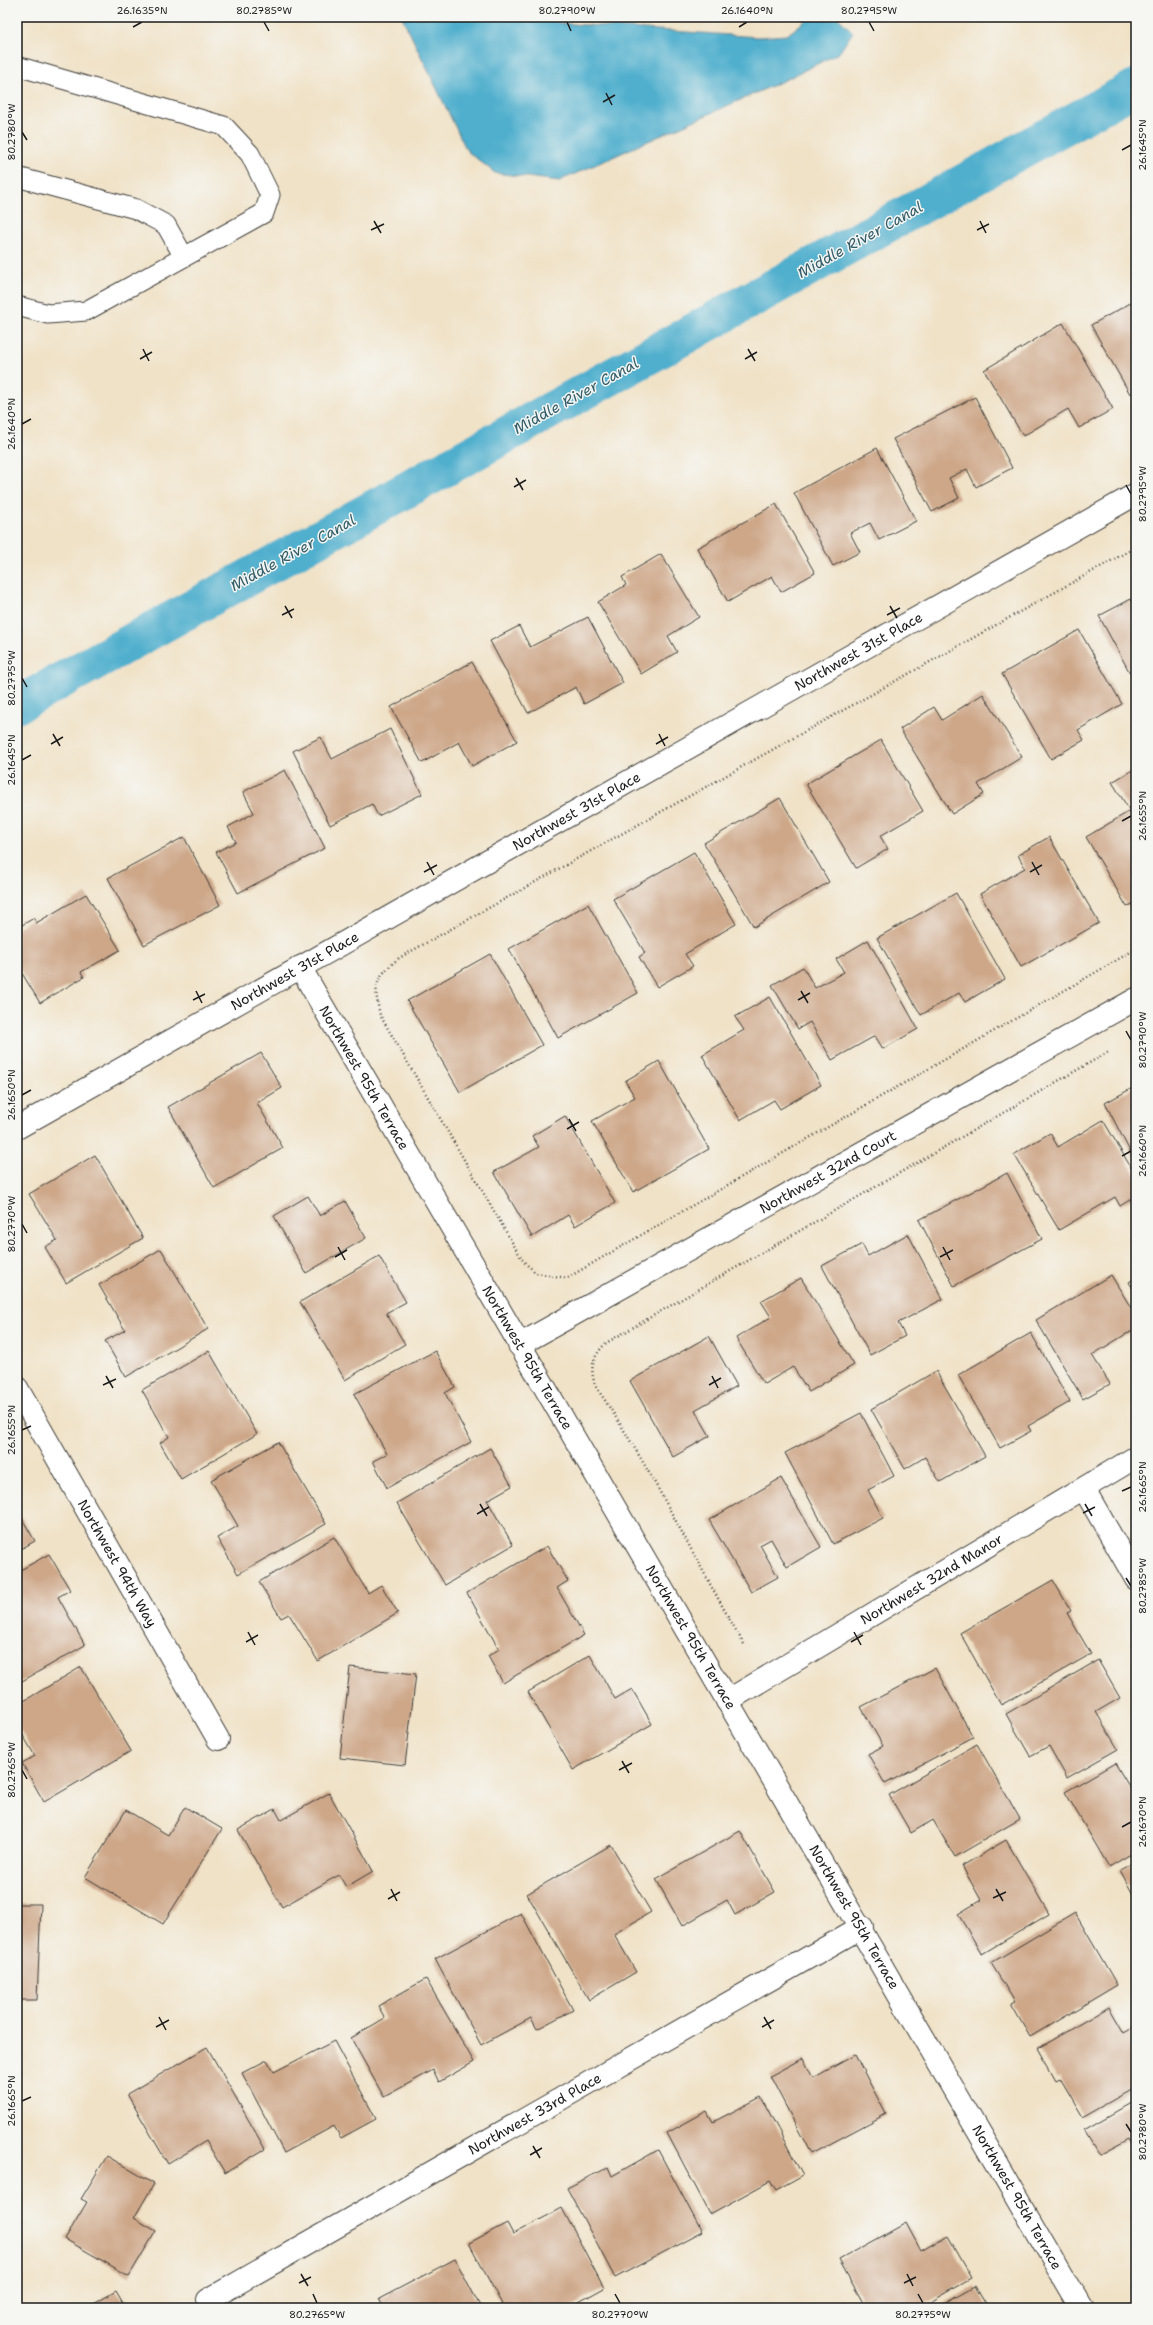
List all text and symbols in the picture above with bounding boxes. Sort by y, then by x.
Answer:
text: 26.1635°N [116,4,168,17]
text: 80.2785°W [236,4,292,17]
text: 80.2790°W [538,4,596,17]
text: 26.1640°N [721,4,773,17]
text: 80.2795°W [841,4,898,17]
text: 80.2780°W [5,103,18,161]
text: 26.1645°N [1136,119,1149,171]
water label: Middle River Canal [794,197,926,283]
water label: Middle River Canal [510,353,642,439]
text: 26.1640°N [5,398,18,450]
text: 80.2795°W [1136,465,1149,522]
water label: Middle River Canal [227,510,359,596]
street label: Northwest 31st Place [791,608,926,695]
text: 80.2775°W [5,650,18,706]
text: 26.1645°N [5,734,18,786]
street label: Northwest 31st Place [509,768,644,854]
text: 26.1655°N [1136,791,1149,841]
street label: Northwest 31st Place [227,927,362,1014]
street label: Northwest 95th Terrace [315,1002,413,1153]
text: 80.2790°W [1136,1011,1149,1069]
text: 26.1650°N [5,1069,18,1121]
text: 26.1660°N [1136,1125,1149,1177]
street label: Northwest 32nd Court [756,1126,899,1217]
text: 80.2770°W [5,1195,18,1252]
street label: Northwest 95th Terrace [478,1282,577,1433]
text: 26.1655°N [5,1405,18,1455]
text: 26.1665°N [1136,1461,1149,1513]
street label: Northwest 94th Way [74,1496,161,1630]
street label: Northwest 32nd Manor [857,1529,1006,1628]
text: 80.2785°W [1136,1558,1149,1614]
street label: Northwest 95th Terrace [642,1562,740,1713]
text: 80.2765°W [5,1742,18,1798]
text: 26.1670°N [1136,1796,1149,1848]
street label: Northwest 95th Terrace [805,1841,904,1993]
street label: Northwest 33rd Place [465,2069,605,2159]
text: 26.1665°N [5,2075,18,2127]
text: 80.2780°W [1136,2103,1149,2161]
street label: Northwest 95th Terrace [968,2122,1066,2273]
text: 80.2765°W [289,2308,345,2321]
text: 80.2770°W [592,2308,649,2321]
text: 80.2775°W [895,2308,951,2321]

